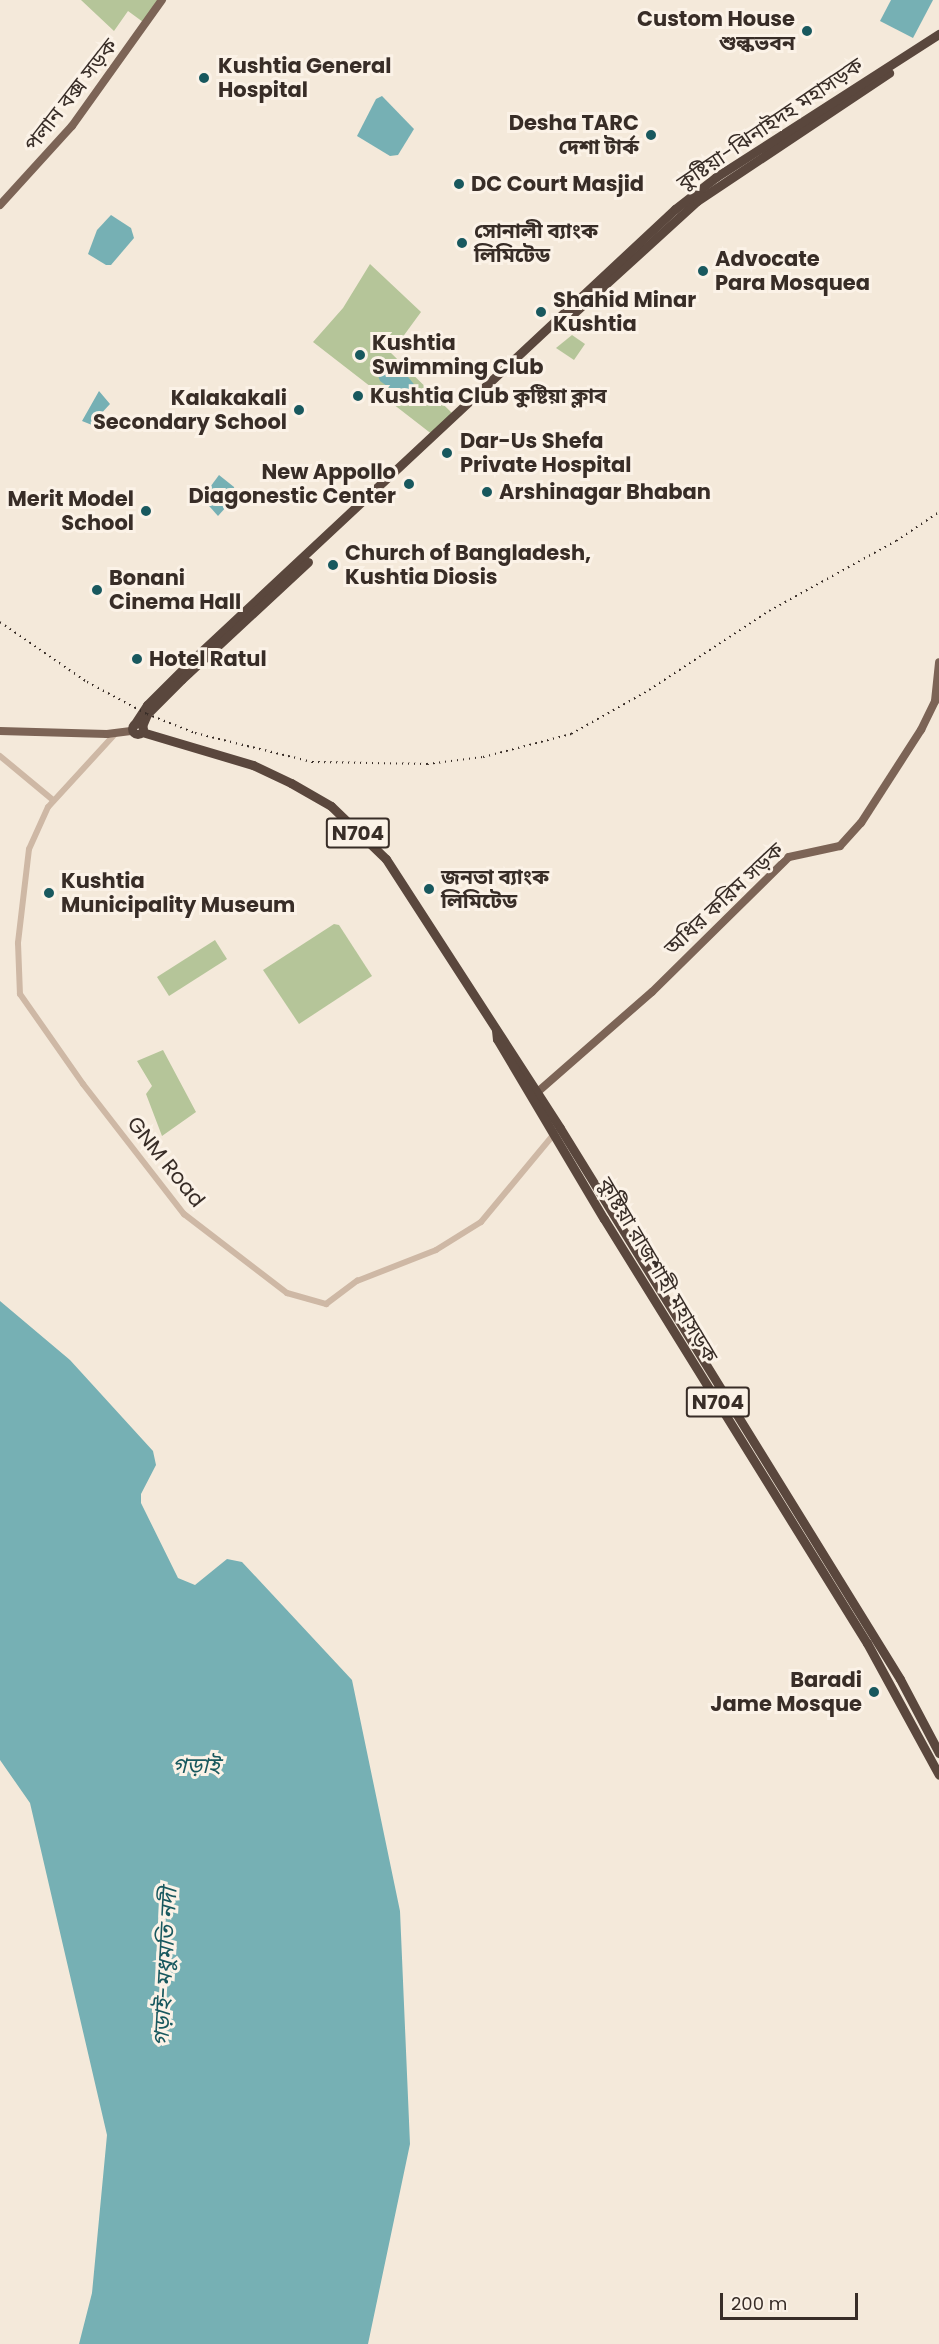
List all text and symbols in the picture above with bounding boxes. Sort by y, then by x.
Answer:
place label: Custom House শুল্কভবন [637,6,795,56]
marker: Custom House শুল্কভবন [800,24,814,38]
street label: পলান বক্স সড়ক [19,34,123,156]
street label: কুষ্টিয়া-ঝিনাইদহ মহাসড়ক [672,52,868,196]
place label: Kushtia General Hospital [218,53,392,103]
marker: Kushtia General Hospital [195,69,213,87]
place label: Desha TARC দেশা টার্ক [509,110,639,160]
marker: Desha TARC দেশা টার্ক [644,128,658,142]
place label: DC Court Masjid [471,171,644,197]
marker: DC Court Masjid [452,177,466,191]
place label: সোনালী ব্যাংক লিমিটেড [474,218,598,268]
marker: সোনালী ব্যাংক লিমিটেড [455,236,469,250]
place label: Advocate Para Mosquea [715,246,870,296]
marker: Advocate Para Mosquea [696,264,710,278]
place label: Shahid Minar Kushtia [553,287,696,337]
marker: Shahid Minar Kushtia [534,305,548,319]
place label: Kushtia Swimming Club [372,330,543,380]
marker: Kushtia Swimming Club [353,348,367,362]
place label: Kushtia Club কুষ্টিয়া ক্লাব [370,383,607,409]
place label: Kalakakali Secondary School [93,385,287,435]
marker: Kushtia Club কুষ্টিয়া ক্লাব [351,389,365,403]
marker: Kalakakali Secondary School [292,403,306,417]
place label: Dar-Us Shefa Private Hospital [460,428,631,478]
marker: Dar-Us Shefa Private Hospital [438,444,456,462]
place label: New Appollo Diagonestic Center [188,459,396,509]
marker: New Appollo Diagonestic Center [400,475,418,493]
place label: Arshinagar Bhaban [499,479,711,505]
marker: Arshinagar Bhaban [480,485,494,499]
place label: Merit Model School [8,486,134,536]
marker: Merit Model School [139,504,153,518]
place label: Church of Bangladesh, Kushtia Diosis [345,540,591,590]
marker: Church of Bangladesh, Kushtia Diosis [326,558,340,572]
place label: Bonani Cinema Hall [109,565,241,615]
marker: Bonani Cinema Hall [90,583,104,597]
place label: Hotel Ratul [149,646,267,672]
marker: Hotel Ratul [130,652,144,666]
road number: N704 [325,816,391,850]
street label: অধির করিম সড়ক [659,837,789,961]
place label: জনতা ব্যাংক লিমিটেড [441,864,549,914]
place label: Kushtia Municipality Museum [61,868,295,918]
marker: জনতা ব্যাংক লিমিটেড [422,882,436,896]
marker: Kushtia Municipality Museum [42,886,56,900]
street label: GNM Road [122,1112,210,1212]
street label: কুষ্টিয়া রাজশাহী মহাসড়ক [593,1173,723,1367]
road number: N704 [685,1385,751,1419]
place label: Baradi Jame Mosque [710,1667,862,1717]
marker: Baradi Jame Mosque [867,1685,881,1699]
water label: গড়াই [172,1753,220,1779]
water label: গড়াই-মধুমতি নদী [148,1887,182,2047]
scale bar [723,2281,861,2319]
text: 200 m [731,2291,787,2316]

